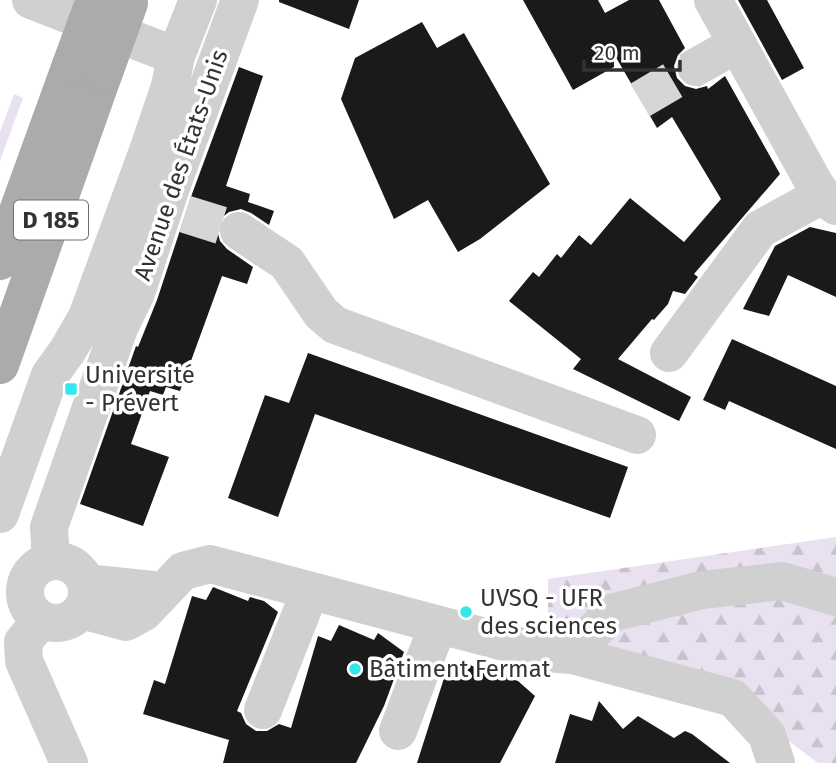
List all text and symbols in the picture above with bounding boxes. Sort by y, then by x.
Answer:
scale bar [584,28,680,72]
text: 20 m [594,40,640,66]
street label: Avenue des États-Unis [127,46,234,284]
road number: D 185 [14,200,88,240]
place label: Université - Prévert [85,361,195,417]
marker: Université - Prévert [63,381,79,397]
place label: UVSQ - UFR des sciences [480,584,617,640]
marker: UVSQ - UFR des sciences [458,604,474,620]
place label: Bâtiment Fermat [369,655,551,683]
marker: Bâtiment Fermat [347,661,363,677]

